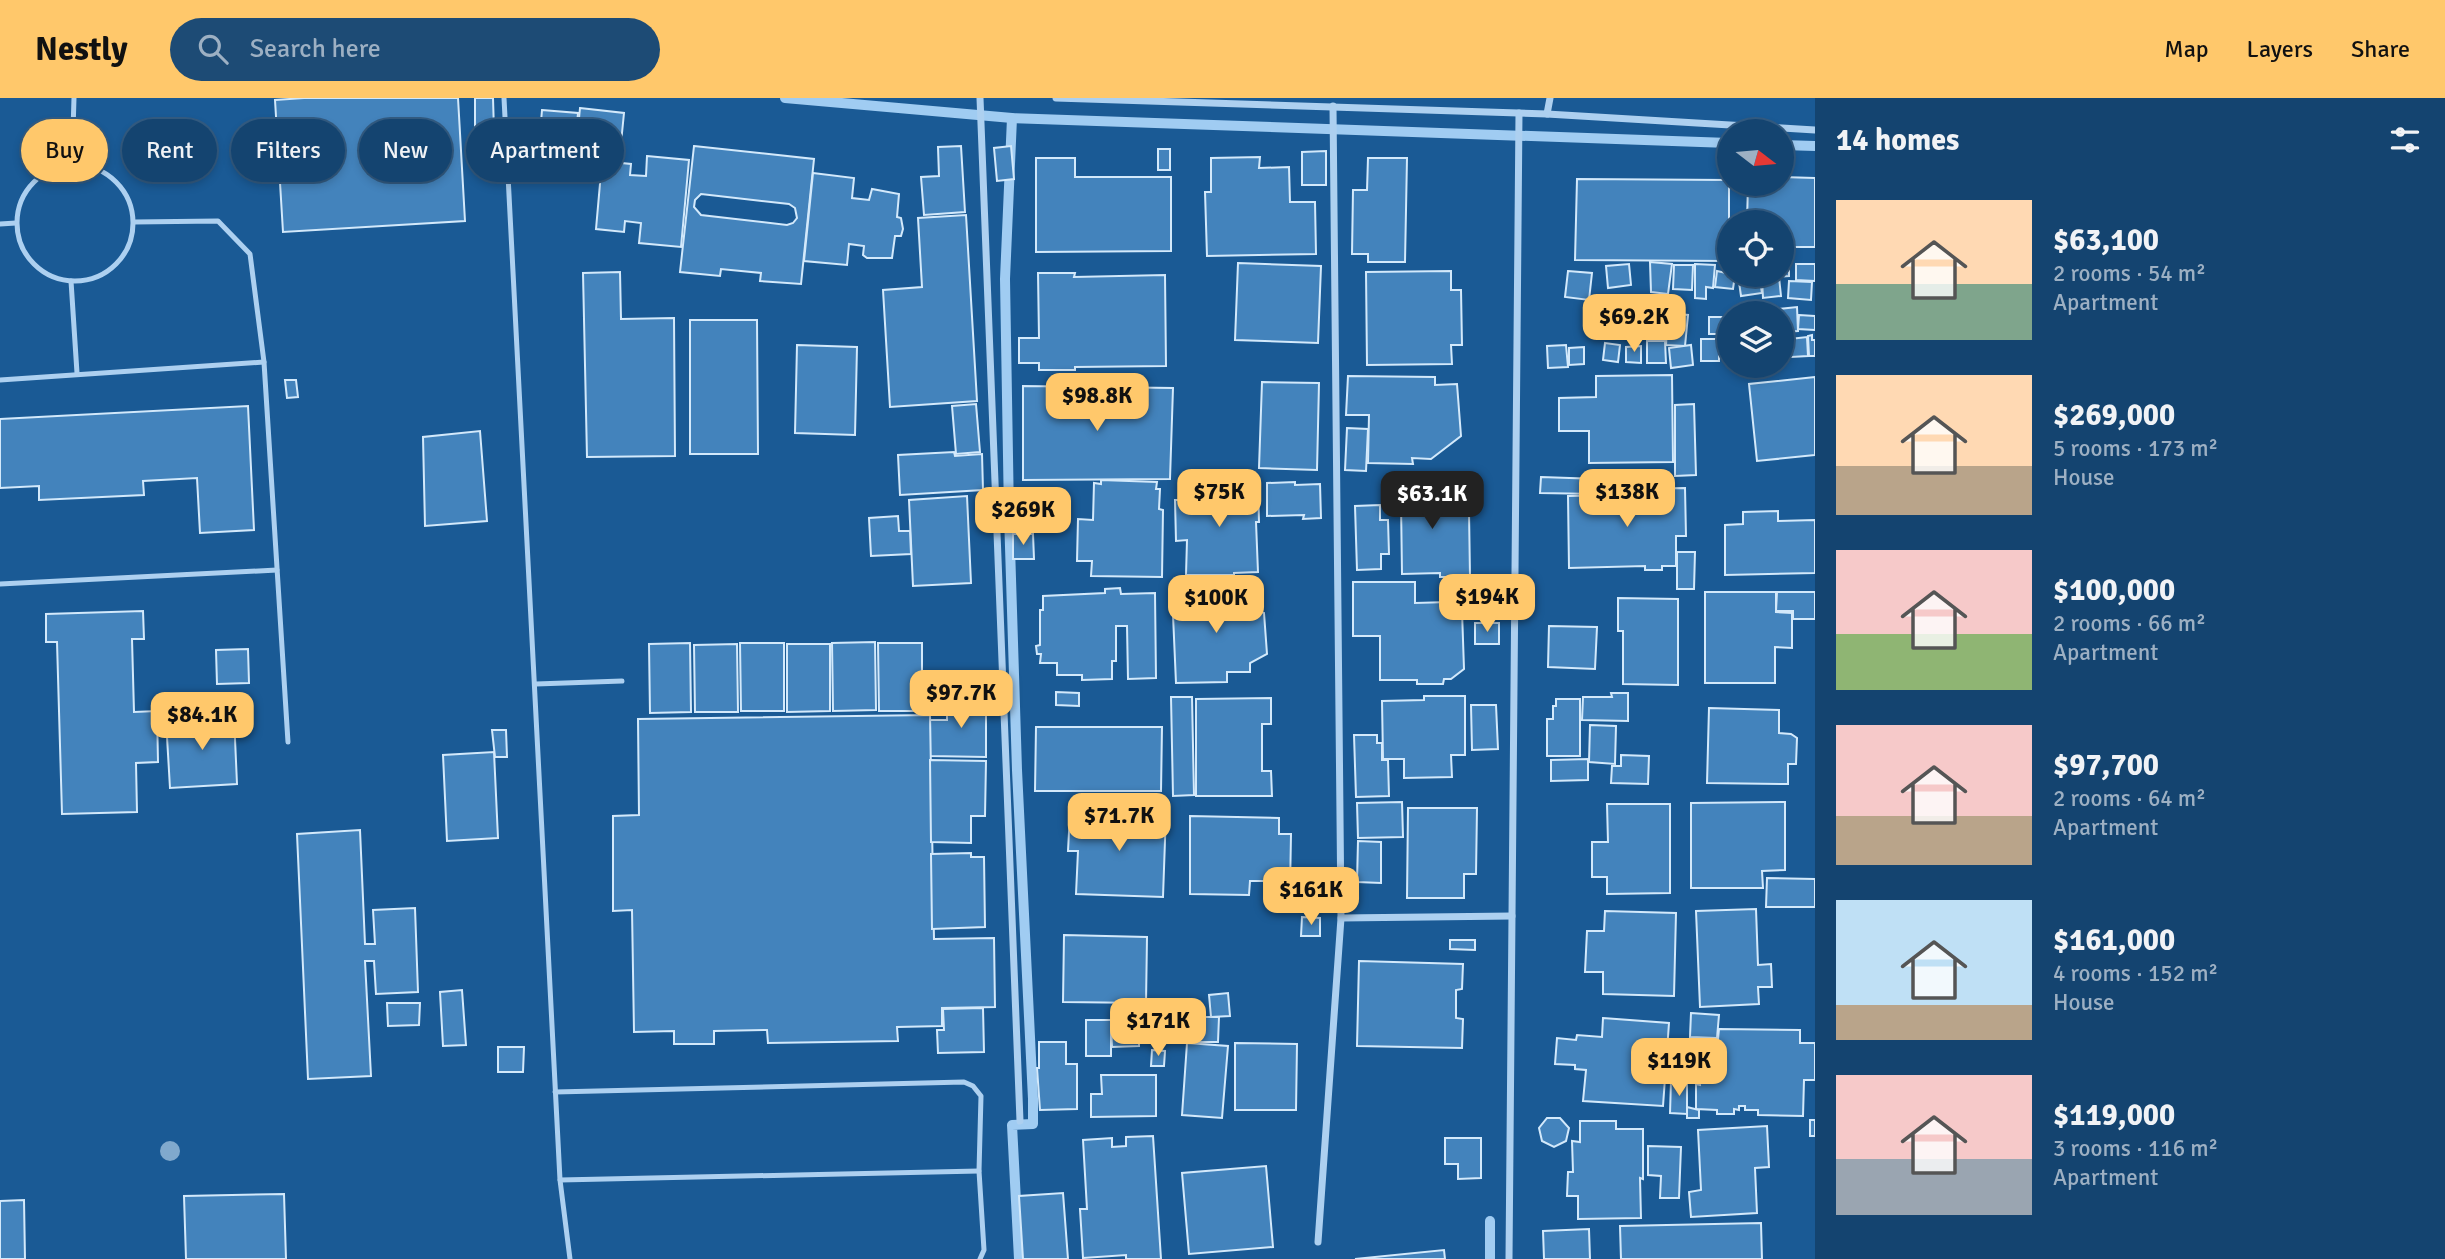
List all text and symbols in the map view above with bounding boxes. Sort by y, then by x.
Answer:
search box [170,18,660,81]
text: Nestly [35,29,128,70]
icon: search [194,30,232,68]
text: Search here [250,33,381,65]
text: Map [2164,34,2209,64]
text: Layers [2247,34,2313,64]
text: Share [2351,34,2410,64]
chip: Buy [21,119,108,182]
chip: Rent [122,119,217,182]
chip: Filters [231,119,345,182]
chip: New [359,119,452,182]
chip: Apartment [466,119,624,182]
north arrow [1717,119,1794,196]
map controls [1717,119,1794,378]
icon: filters [2386,121,2424,159]
text: 14 homes [1836,122,1959,159]
button: locate [1717,210,1794,287]
text: $63,100 [2053,222,2159,259]
icon: home [1892,228,1976,312]
text: 2 rooms · 54 m² [2053,259,2206,288]
text: Apartment [2053,288,2158,317]
pin: $69.2K [1577,294,1691,354]
button: layers [1717,301,1794,378]
text: $69.2K [1599,302,1669,331]
pin: $98.8K [1040,374,1154,433]
text: $98.8K [1062,381,1132,410]
text: $269,000 [2053,397,2175,434]
icon: home [1892,403,1976,487]
text: 5 rooms · 173 m² [2053,434,2218,463]
text: House [2053,463,2115,492]
pin: $75K [1178,470,1260,529]
pin: $138K [1578,470,1676,529]
pin: $63.1K [1375,472,1489,531]
text: $75K [1193,477,1245,506]
text: $138K [1595,477,1659,506]
text: $63.1K [1397,479,1467,508]
pin: $269K [974,488,1072,547]
text: $269K [991,495,1055,524]
text: $100,000 [2053,572,2175,609]
pin: $194K [1438,574,1536,634]
pin: $100K [1167,575,1265,635]
icon: home [1892,578,1976,662]
text: $194K [1455,582,1519,611]
text: $100K [1184,583,1248,612]
text: 2 rooms · 66 m² [2053,609,2206,638]
text: Apartment [2053,638,2158,667]
pin: $97.7K [904,670,1018,730]
text: $97.7K [926,678,996,707]
pin: $84.1K [145,692,259,752]
text: $84.1K [167,700,237,729]
text: $97,700 [2053,747,2159,784]
icon: home [1892,753,1976,837]
text: 2 rooms · 64 m² [2053,784,2206,813]
pin: $71.7K [1062,794,1176,853]
text: $71.7K [1084,801,1154,830]
text: Apartment [2053,813,2158,842]
pin: $161K [1262,868,1360,927]
text: $161K [1279,875,1343,904]
text: $161,000 [2053,922,2175,959]
icon: home [1892,928,1976,1012]
text: 4 rooms · 152 m² [2053,959,2218,988]
text: House [2053,988,2115,1017]
pin: $171K [1109,998,1207,1058]
text: $171K [1126,1006,1190,1035]
pin: $119K [1630,1038,1728,1098]
text: $119K [1647,1046,1711,1075]
text: $119,000 [2053,1097,2175,1134]
icon: home [1892,1103,1976,1187]
text: 3 rooms · 116 m² [2053,1134,2218,1163]
text: Apartment [2053,1163,2158,1192]

